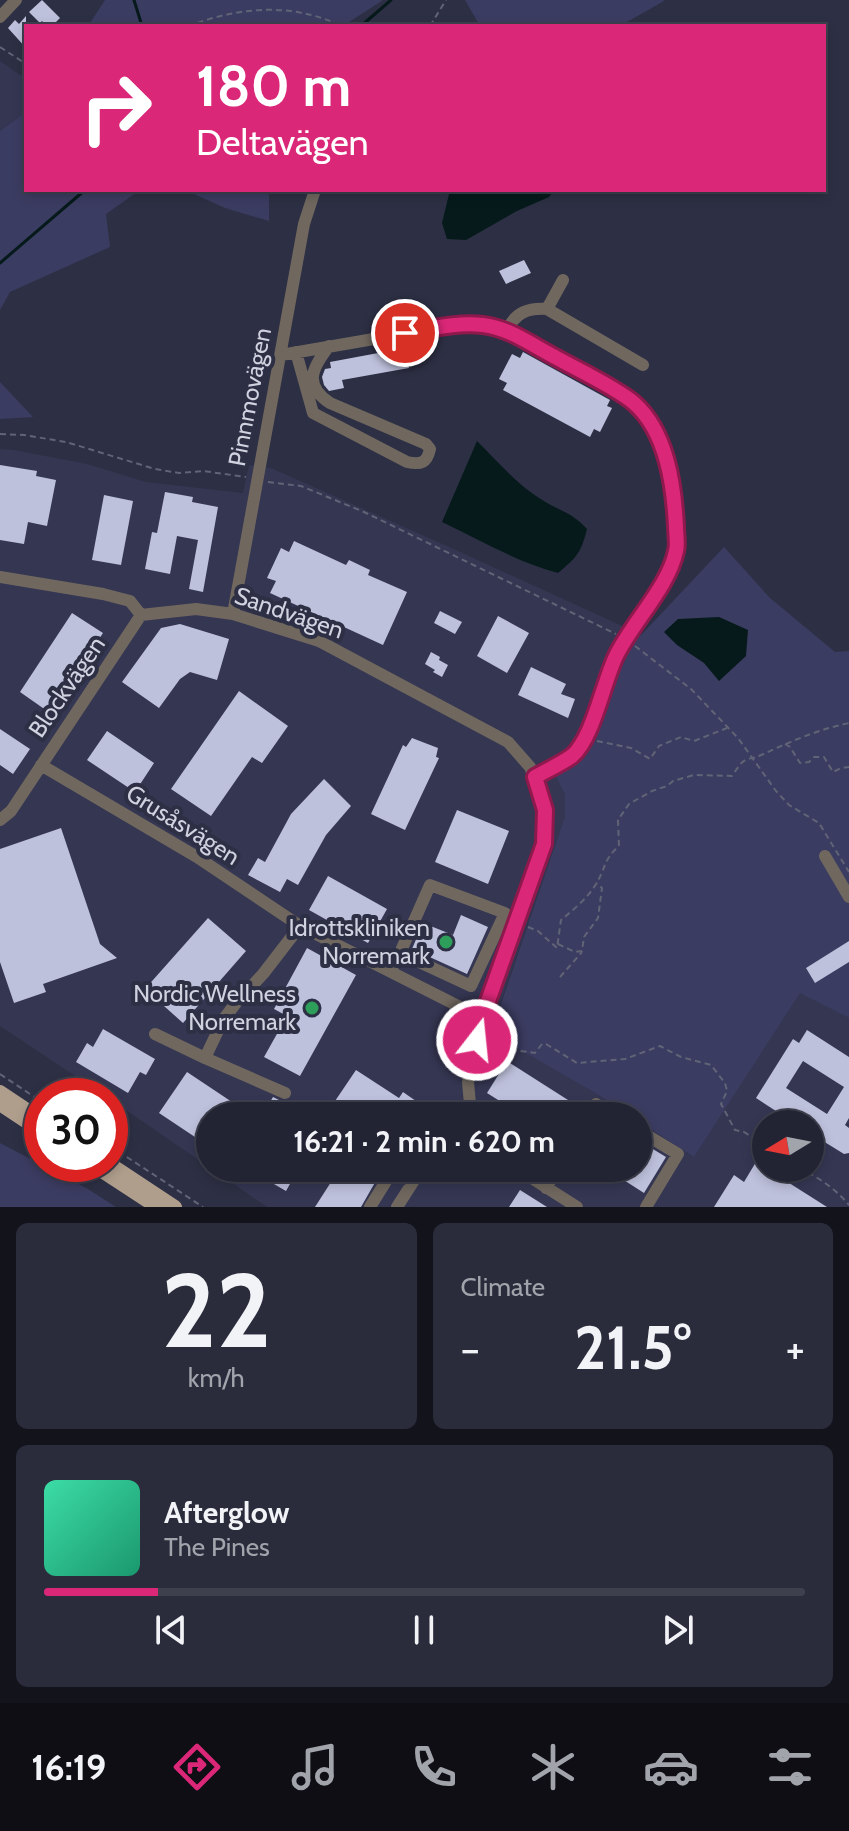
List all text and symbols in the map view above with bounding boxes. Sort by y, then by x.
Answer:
text: 180 m [196,52,351,120]
icon: right [64,56,168,160]
text: Deltavägen [196,120,369,164]
pin [371,299,439,367]
icon: arrive [383,311,427,355]
street label: Pinnmovägen [222,325,277,469]
street label: Sandvägen [231,580,347,645]
street label: Blockvägen [22,631,111,743]
street label: Grusåsvägen [121,778,245,871]
place label: Idrottskliniken Norremark [289,913,430,970]
marker: Idrottskliniken Norremark [437,933,455,951]
place label: Nordic Wellness Norremark [133,979,296,1036]
position arrow [435,998,519,1082]
marker: Nordic Wellness Norremark [303,999,321,1017]
speed limit sign: 30 [24,1078,128,1182]
north arrow [752,1110,824,1182]
map controls [752,1110,824,1182]
text: 16:21 · 2 min · 620 m [293,1123,555,1160]
text: 22 [161,1247,271,1373]
text: Climate [461,1271,545,1303]
text: 21.5° [574,1311,691,1384]
text: − [461,1322,480,1375]
text: + [786,1322,805,1375]
text: km/h [188,1362,245,1394]
text: Afterglow [164,1494,290,1531]
text: The Pines [164,1531,270,1563]
icon: previous [149,1608,193,1652]
icon: pause [402,1608,446,1652]
icon: next [656,1608,700,1652]
icon: directions [169,1739,225,1795]
icon: music [287,1739,343,1795]
icon: phone [406,1739,462,1795]
icon: climate [525,1739,581,1795]
icon: car [643,1739,699,1795]
icon: filters [762,1739,818,1795]
text: 16:19 [31,1745,106,1789]

